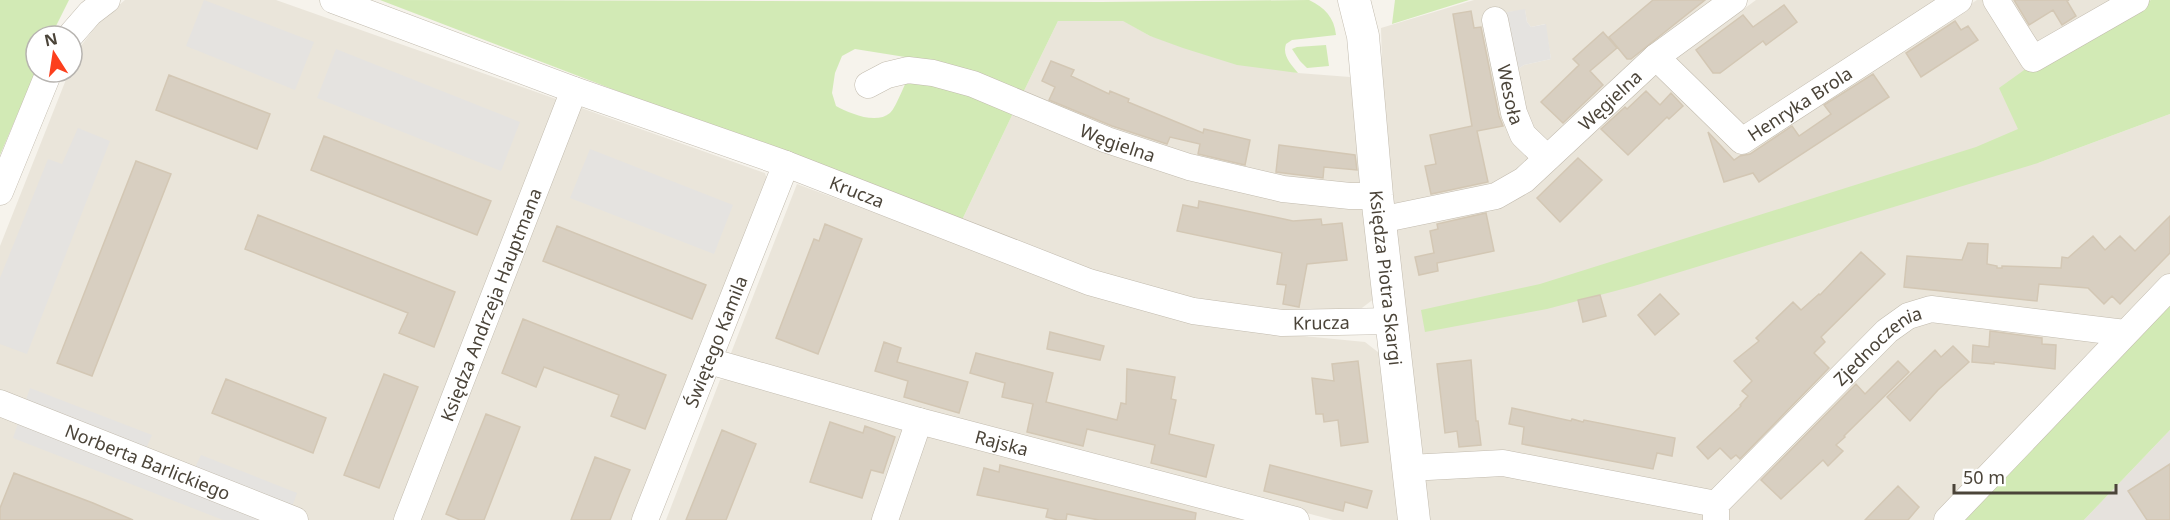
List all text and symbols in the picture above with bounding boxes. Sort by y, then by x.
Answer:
north arrow [24,24,84,84]
text: N [42,27,60,51]
street label: Henryka Brola [1743,61,1857,146]
street label: Wesoła [1492,62,1529,128]
street label: Węgielna [1573,65,1647,136]
street label: Węgielna [1076,118,1158,167]
street label: Krucza [826,170,888,213]
street label: Księdza Andrzeja Hauptmana [434,184,547,425]
street label: Księdza Piotra Skargi [1365,189,1408,367]
street label: Świętego Kamila [679,272,753,411]
street label: Zjednoczenia [1828,301,1925,391]
street label: Krucza [1293,310,1350,335]
street label: Norberta Barlickiego [62,418,234,505]
street label: Rajska [972,424,1031,461]
scale bar [1954,457,2116,495]
text: 50 m [1963,465,2005,489]

